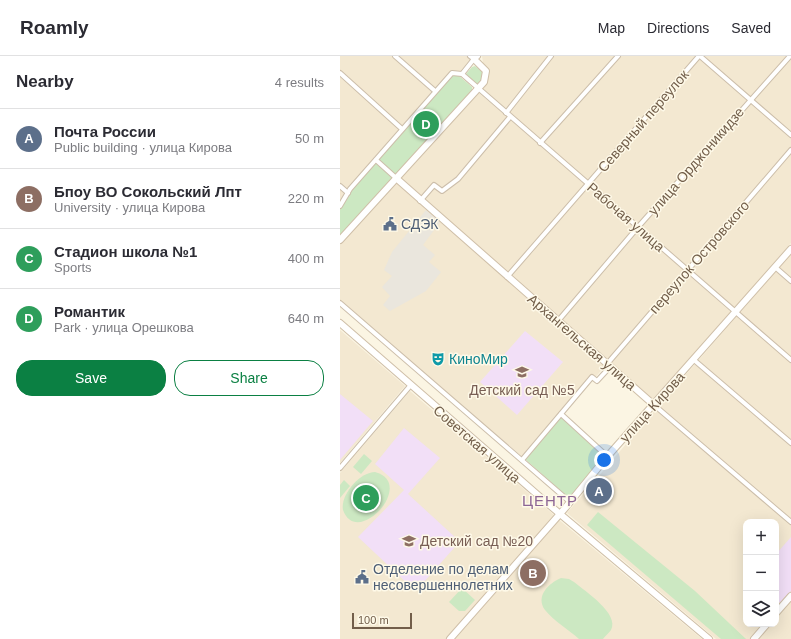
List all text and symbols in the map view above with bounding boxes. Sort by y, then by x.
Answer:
text: Roamly [20,17,89,38]
text: Map [598,20,625,36]
text: Directions [647,20,709,36]
text: Saved [731,20,771,36]
street label: Северный переулок [594,66,692,175]
text: Nearby [16,72,74,91]
text: 4 results [275,75,324,90]
street label: улица Орджоникидзе [645,104,747,218]
pin: D [413,109,439,139]
text: Почта России [54,123,156,140]
text: A [24,131,34,146]
text: 50 m [295,131,324,146]
text: Public building · улица Кирова [54,140,232,155]
street label: Рабочая улица [584,179,668,255]
text: Бпоу ВО Сокольский Лпт [54,183,242,200]
text: B [24,191,34,206]
text: 220 m [288,191,324,206]
street label: переулок Островского [646,197,753,317]
text: University · улица Кирова [54,200,205,215]
public building icon: СДЭК [382,216,398,232]
place label: СДЭК [401,216,439,232]
text: Стадион школа №1 [54,243,197,260]
text: C [24,251,34,266]
text: 400 m [288,251,324,266]
text: Sports [54,260,92,275]
street label: Архангельская улица [525,291,640,393]
text: Романтик [54,303,125,320]
text: D [24,311,34,326]
text: 640 m [288,311,324,326]
text: Park · улица Орешкова [54,320,194,335]
theatre icon: КиноМир [430,351,446,367]
place label: КиноМир [449,351,508,367]
button: Save [16,360,166,396]
button: Share [174,360,324,396]
school or university icon: Детский сад №5 [514,364,530,380]
street label: улица Кирова [616,368,688,445]
place label: Детский сад №5 [469,382,575,398]
street label: Советская улица [430,402,524,486]
your location [594,450,614,470]
pin: A [586,476,612,506]
pin: C [353,483,379,513]
district label: ЦЕНТР [522,492,578,509]
map controls [743,519,779,627]
button: + [743,519,779,555]
school or university icon: Детский сад №20 [401,533,417,549]
place label: Детский сад №20 [420,533,533,549]
button: − [743,555,779,591]
pin: B [520,558,546,588]
place label: Отделение по делам несовершеннолетних [373,561,513,593]
public building icon: Отделение по делам несовершеннолетних [354,569,370,585]
button: layers [743,591,779,627]
scale bar [352,611,412,630]
text: 100 m [358,614,389,626]

